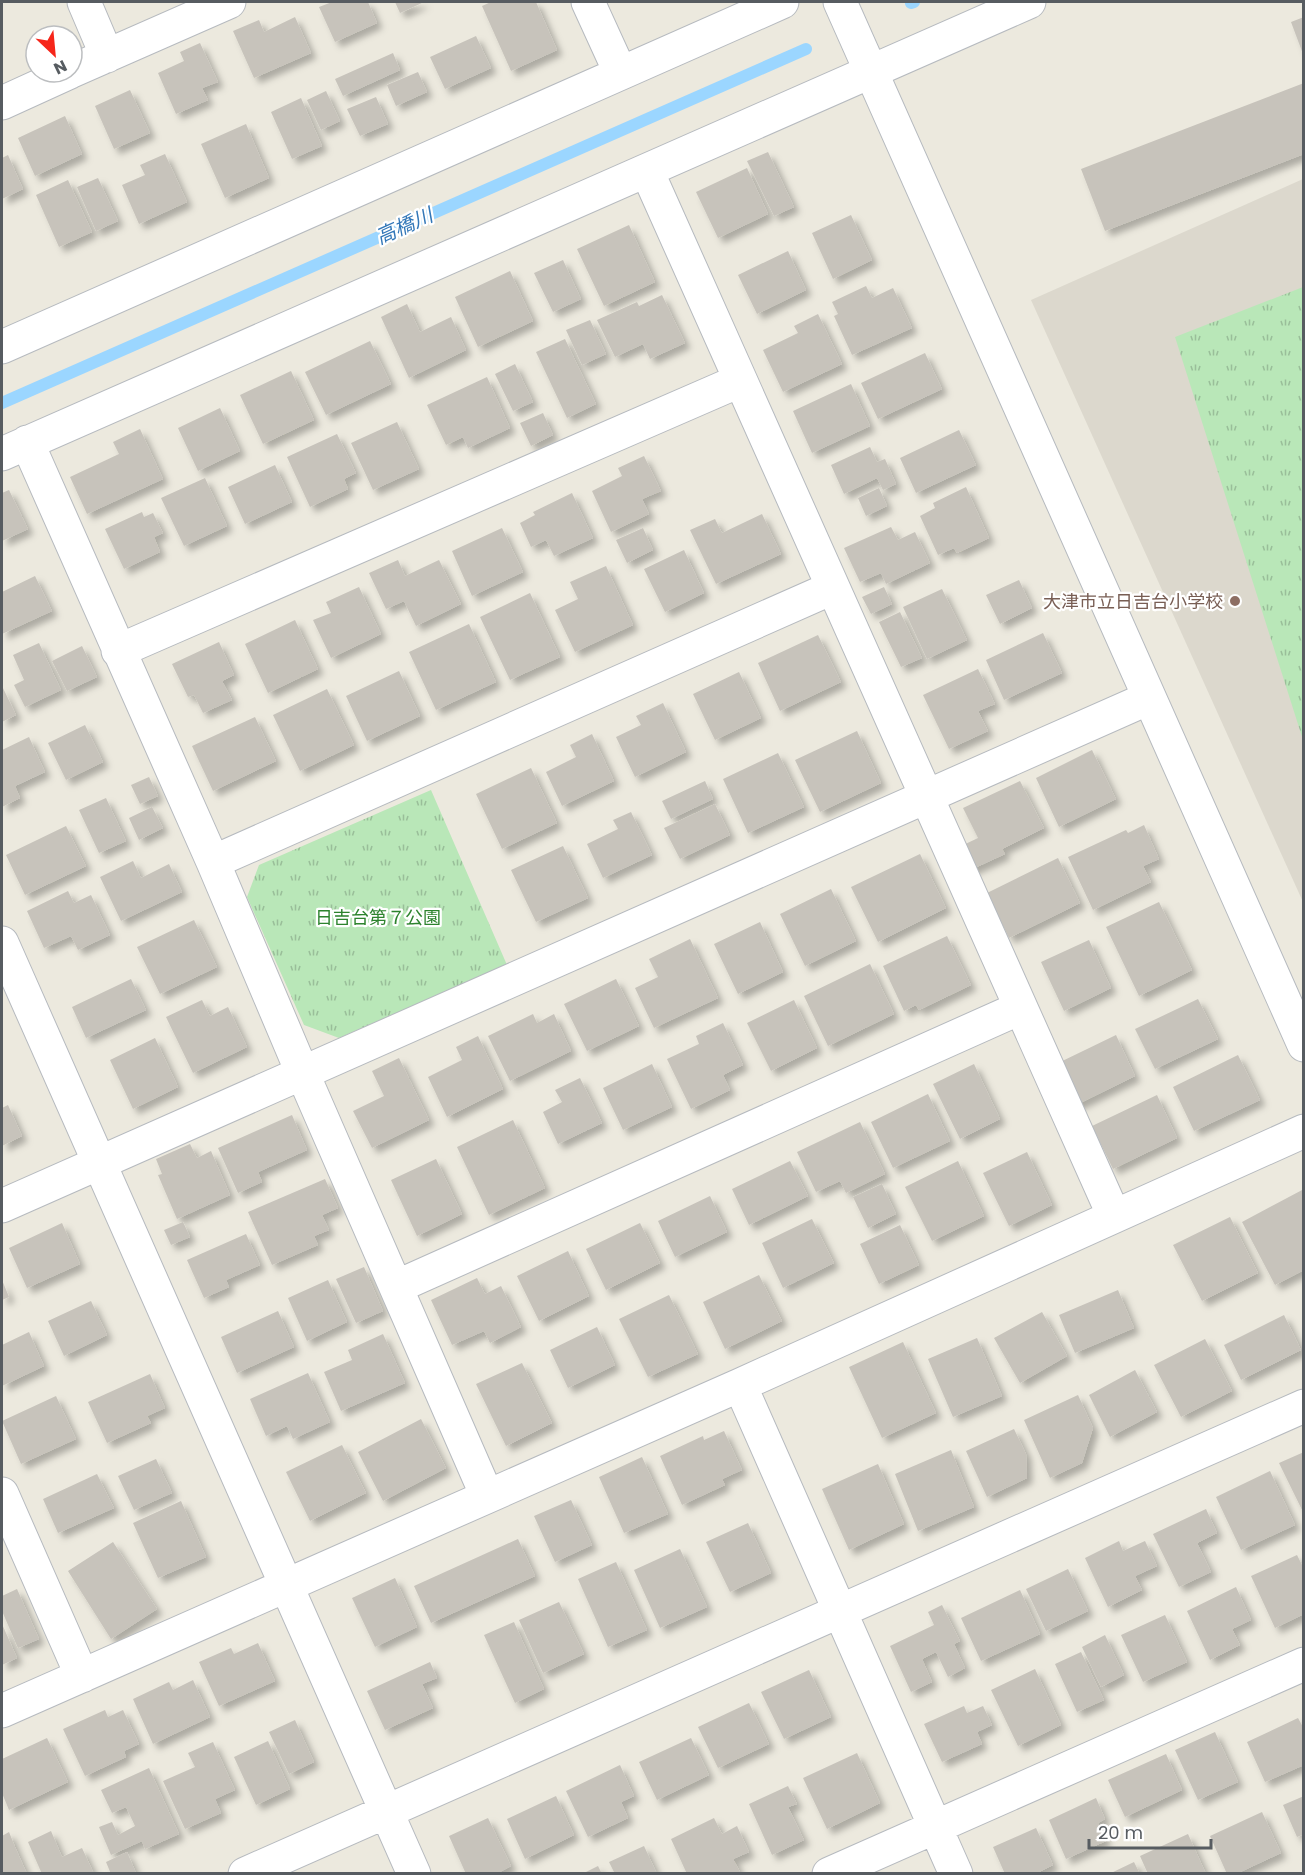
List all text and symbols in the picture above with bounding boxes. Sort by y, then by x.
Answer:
north arrow [24,24,84,84]
text: N [50,54,71,80]
water label: 高橋川 [371,200,439,251]
place label: 大津市立日吉台小学校 [1043,589,1223,614]
marker: 大津市立日吉台小学校 [1228,594,1242,608]
park label: 日吉台第７公園 [315,905,441,930]
scale bar [1089,1812,1210,1850]
text: 20 m [1098,1820,1143,1845]

